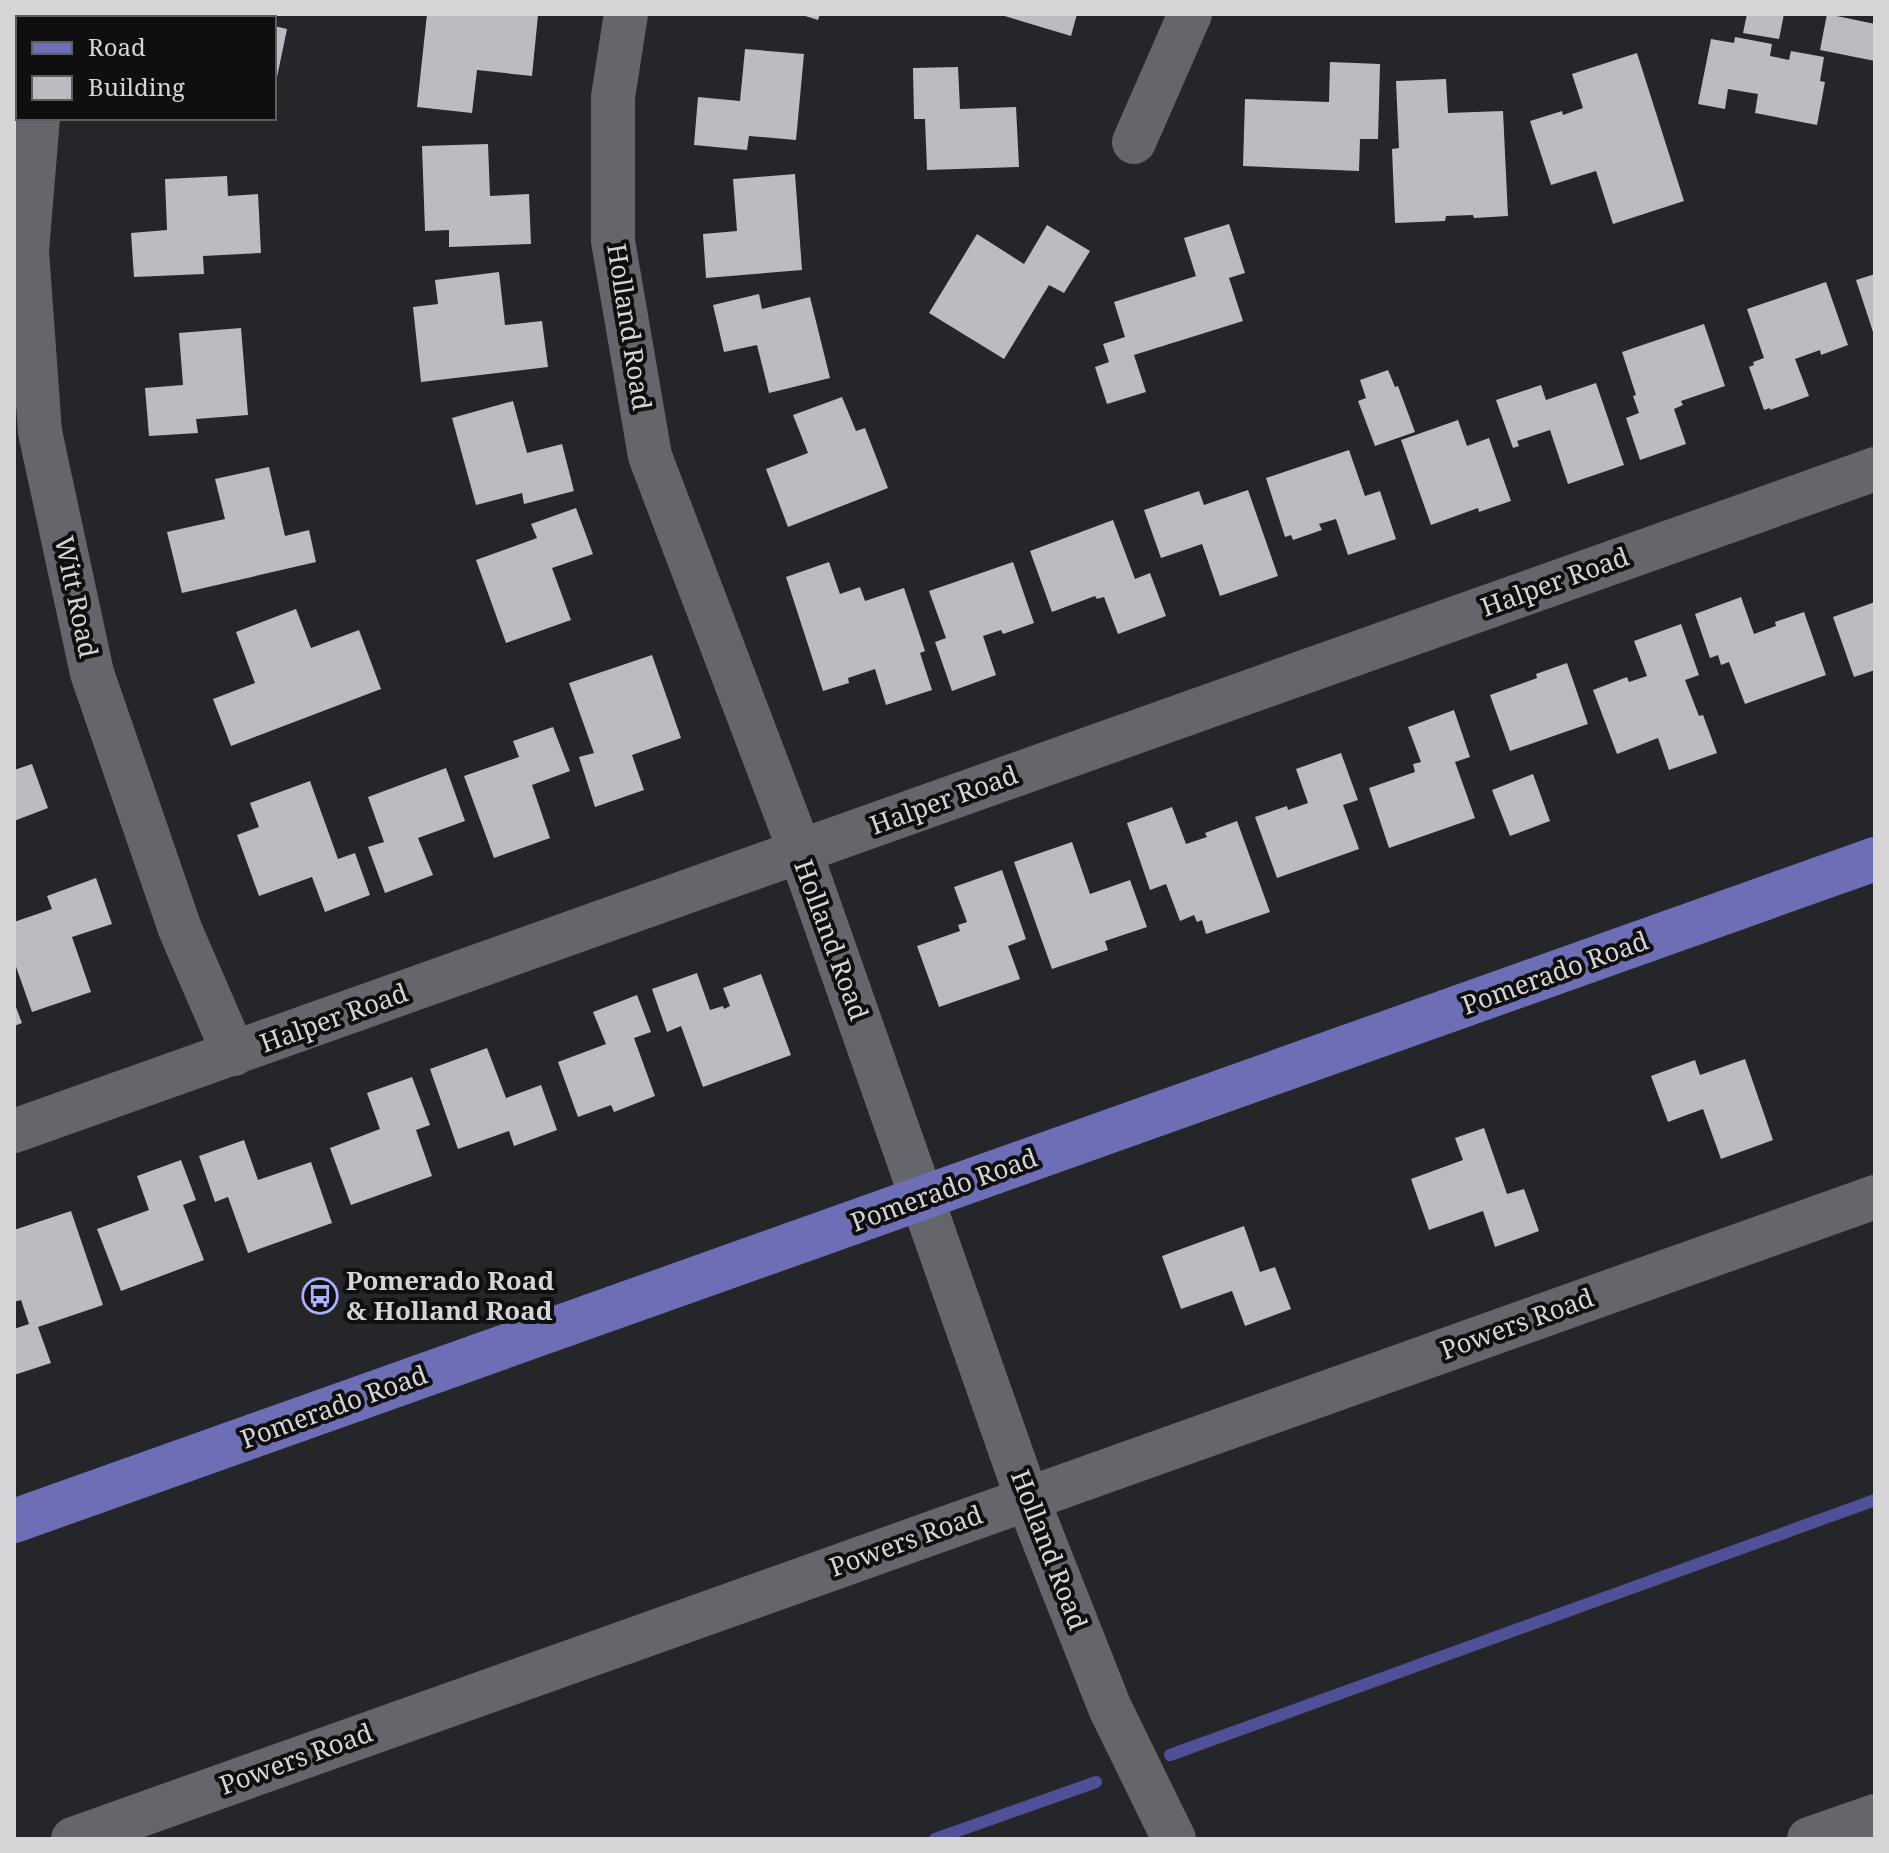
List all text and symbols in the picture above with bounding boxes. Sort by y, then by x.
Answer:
legend [16,16,276,120]
text: Road [88,30,146,63]
text: Building [88,70,185,103]
street label: Holland Road [599,241,661,413]
street label: Witt Road [47,533,107,661]
street label: Halper Road [1476,538,1634,624]
street label: Halper Road [865,756,1023,842]
street label: Holland Road [786,854,878,1025]
street label: Pomerado Road [1456,922,1653,1022]
street label: Halper Road [255,974,413,1060]
street label: Pomerado Road [845,1139,1042,1239]
place label: Pomerado Road & Holland Road [346,1262,554,1328]
bus stop icon: Pomerado Road & Holland Road [301,1277,339,1315]
street label: Powers Road [1435,1279,1598,1367]
street label: Pomerado Road [235,1356,432,1456]
street label: Holland Road [1003,1465,1097,1635]
street label: Powers Road [824,1496,987,1584]
street label: Powers Road [214,1714,377,1802]

